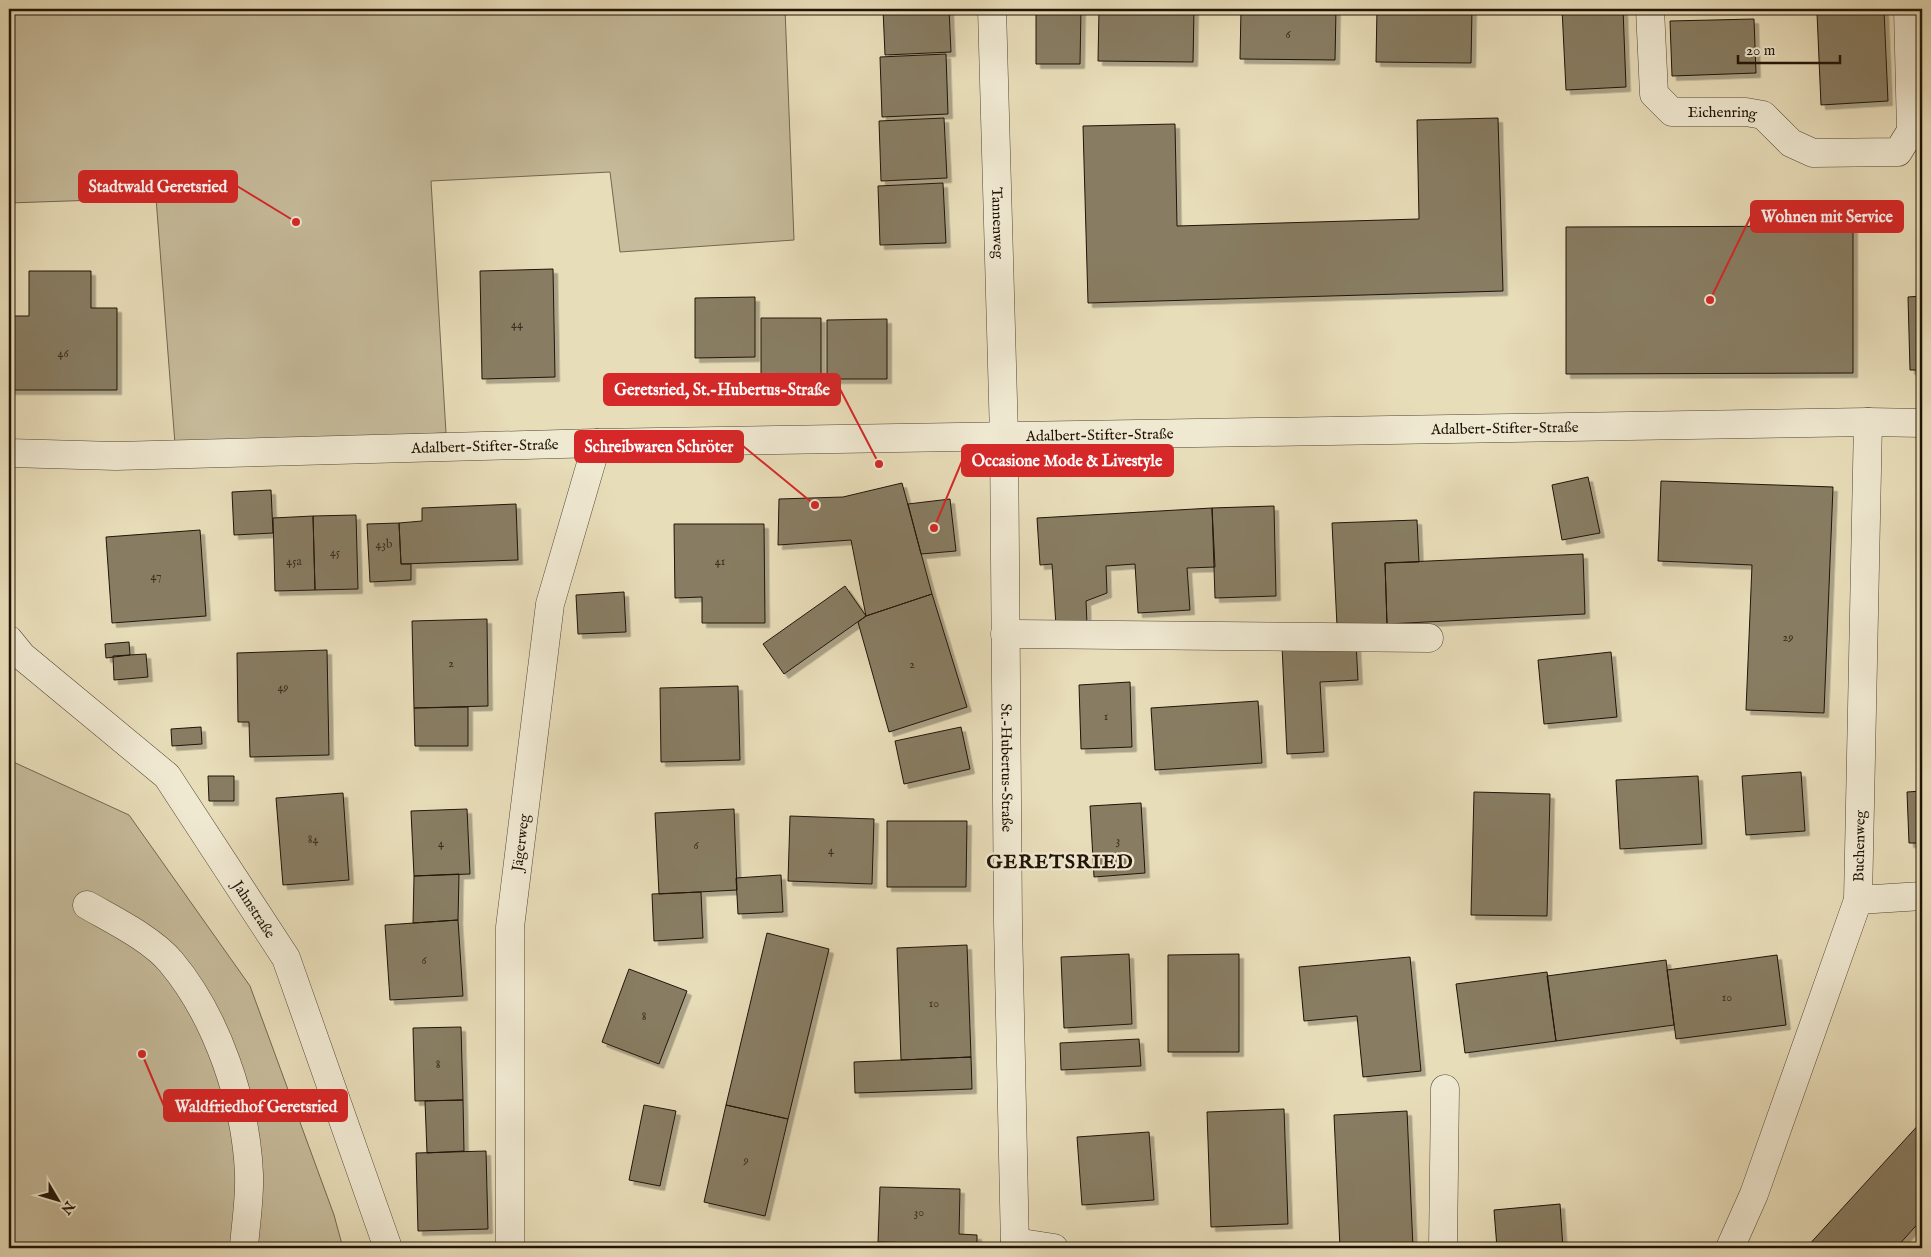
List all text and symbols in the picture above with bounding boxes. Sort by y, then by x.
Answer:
house number: 6 [1285,27,1291,42]
scale bar [1738,32,1841,64]
text: 20 m [1746,41,1776,60]
street label: Eichenring [1688,103,1759,123]
callout: Stadtwald Geretsried [79,171,237,202]
text: Stadtwald Geretsried [89,178,228,198]
street label: Tannenweg [988,187,1009,260]
callout: Wohnen mit Service [1751,201,1903,232]
text: Wohnen mit Service [1760,208,1894,228]
house number: 44 [511,317,523,332]
house number: 46 [58,346,69,361]
callout: Geretsried, St.-Hubertus-Straße [604,374,840,405]
text: Geretsried, St.-Hubertus-Straße [614,381,830,401]
street label: Adalbert-Stifter-Straße [1430,417,1579,439]
street label: Adalbert-Stifter-Straße [1025,424,1174,445]
callout: Schreibwaren Schröter [575,431,743,462]
street label: Adalbert-Stifter-Straße [410,435,559,458]
text: Schreibwaren Schröter [585,438,734,458]
callout: Occasione Mode & Livestyle [962,445,1173,476]
text: Occasione Mode & Livestyle [972,452,1163,472]
house number: 43b [376,537,392,552]
house number: 45 [330,545,341,560]
house number: 45a [286,554,302,569]
house number: 41 [715,554,725,569]
house number: 47 [150,569,162,584]
house number: 29 [1783,630,1793,645]
house number: 2 [448,656,454,671]
house number: 2 [909,657,915,672]
house number: 49 [277,680,289,695]
street label: St.-Hubertus-Straße [997,703,1017,832]
house number: 1 [1104,709,1108,724]
street label: Buchenweg [1849,809,1869,882]
street label: Jägerweg [507,812,534,874]
house number: 84 [308,832,318,847]
house number: 3 [1116,833,1120,848]
house number: 4 [438,836,444,851]
house number: 6 [693,838,699,853]
house number: 4 [828,843,834,858]
district label: GERETSRIED [986,850,1134,875]
street label: Jahnstraße [227,875,280,942]
house number: 6 [421,953,427,968]
house number: 10 [1722,990,1732,1005]
house number: 10 [929,996,939,1011]
house number: 8 [642,1009,647,1024]
house number: 8 [436,1057,441,1072]
callout: Waldfriedhof Geretsried [164,1090,347,1121]
text: Waldfriedhof Geretsried [174,1098,338,1118]
house number: 9 [742,1153,749,1168]
north arrow [32,1174,82,1224]
text: N [57,1196,79,1218]
house number: 30 [914,1205,924,1220]

